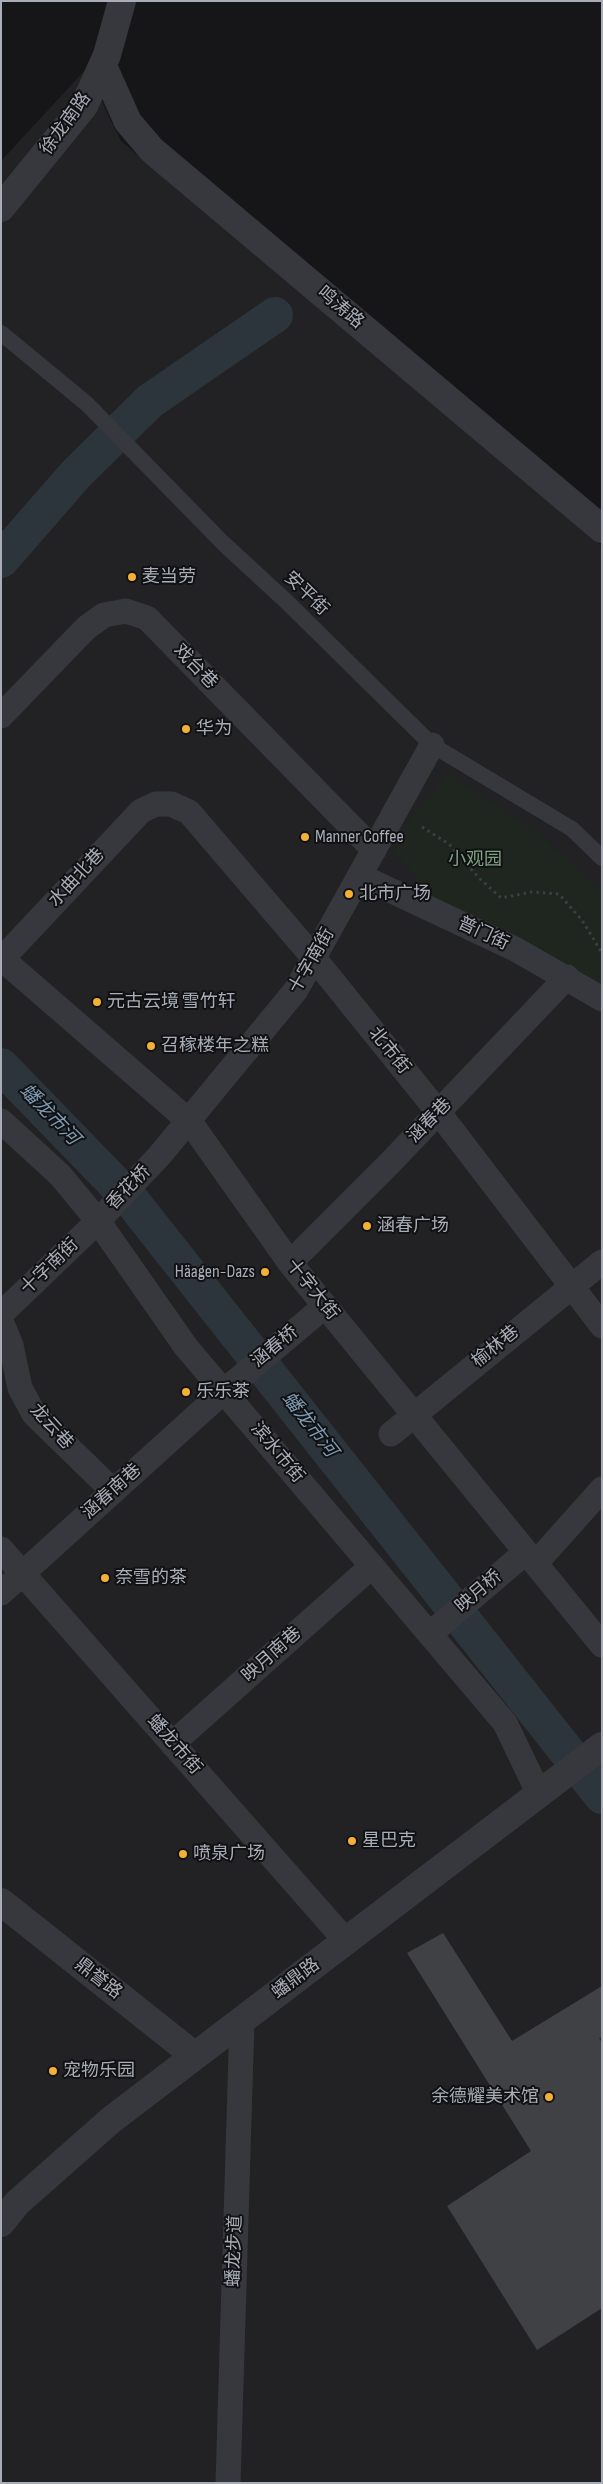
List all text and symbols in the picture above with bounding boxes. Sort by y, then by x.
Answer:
street label: 徐龙南路 [36,89,96,159]
street label: 鸣涛路 [312,282,368,334]
place label: 麦当劳 [142,566,196,588]
street label: 安平街 [279,567,333,621]
marker: 麦当劳 [126,571,138,583]
street label: 戏台巷 [168,640,222,694]
place label: 华为 [196,718,232,740]
marker: 华为 [180,723,192,735]
place label: Manner Coffee [315,826,404,848]
marker: Manner Coffee [299,831,311,843]
street label: 水曲北巷 [45,844,109,912]
park label: 小观园 [448,849,502,871]
place label: 北市广场 [359,883,431,905]
marker: 北市广场 [343,888,355,900]
street label: 普门街 [454,913,512,955]
street label: 十字南街 [285,924,339,998]
place label: 元古云境 雪竹轩 [107,991,236,1013]
marker: 元古云境 雪竹轩 [91,996,103,1008]
street label: 北市街 [364,1023,414,1079]
place label: 召稼楼年之糕 [161,1035,269,1057]
marker: 召稼楼年之糕 [145,1040,157,1052]
water label: 蟠龙市河 [14,1080,84,1150]
street label: 涵春巷 [403,1094,457,1148]
street label: 香花桥 [102,1161,156,1215]
place label: 涵春广场 [377,1215,449,1237]
marker: 涵春广场 [361,1220,373,1232]
street label: 十字南街 [17,1234,83,1300]
street label: 十字大街 [281,1255,343,1325]
place label: Häagen-Dazs [175,1261,255,1283]
marker: Häagen-Dazs [259,1266,271,1278]
street label: 涵春桥 [247,1321,303,1373]
street label: 榆林巷 [468,1322,524,1372]
place label: 乐乐茶 [196,1381,250,1403]
marker: 乐乐茶 [180,1386,192,1398]
water label: 蟠龙市河 [277,1388,341,1462]
street label: 龙云巷 [25,1400,77,1454]
street label: 滨水市街 [246,1418,308,1488]
street label: 涵春南巷 [78,1460,146,1524]
street label: 映月桥 [452,1566,506,1618]
place label: 奈雪的茶 [115,1567,187,1589]
marker: 奈雪的茶 [99,1572,111,1584]
street label: 映月南巷 [238,1623,306,1687]
street label: 蟠龙市街 [142,1711,206,1779]
place label: 星巴克 [362,1830,416,1852]
marker: 星巴克 [346,1835,358,1847]
place label: 喷泉广场 [193,1843,265,1865]
marker: 喷泉广场 [177,1848,189,1860]
street label: 鼎誉路 [70,1954,126,2004]
street label: 蟠鼎路 [268,1954,324,2004]
place label: 宠物乐园 [63,2060,135,2082]
marker: 宠物乐园 [47,2065,59,2077]
place label: 余德耀美术馆 [431,2086,539,2108]
marker: 余德耀美术馆 [543,2091,555,2103]
street label: 蟠龙步道 [223,2215,247,2287]

